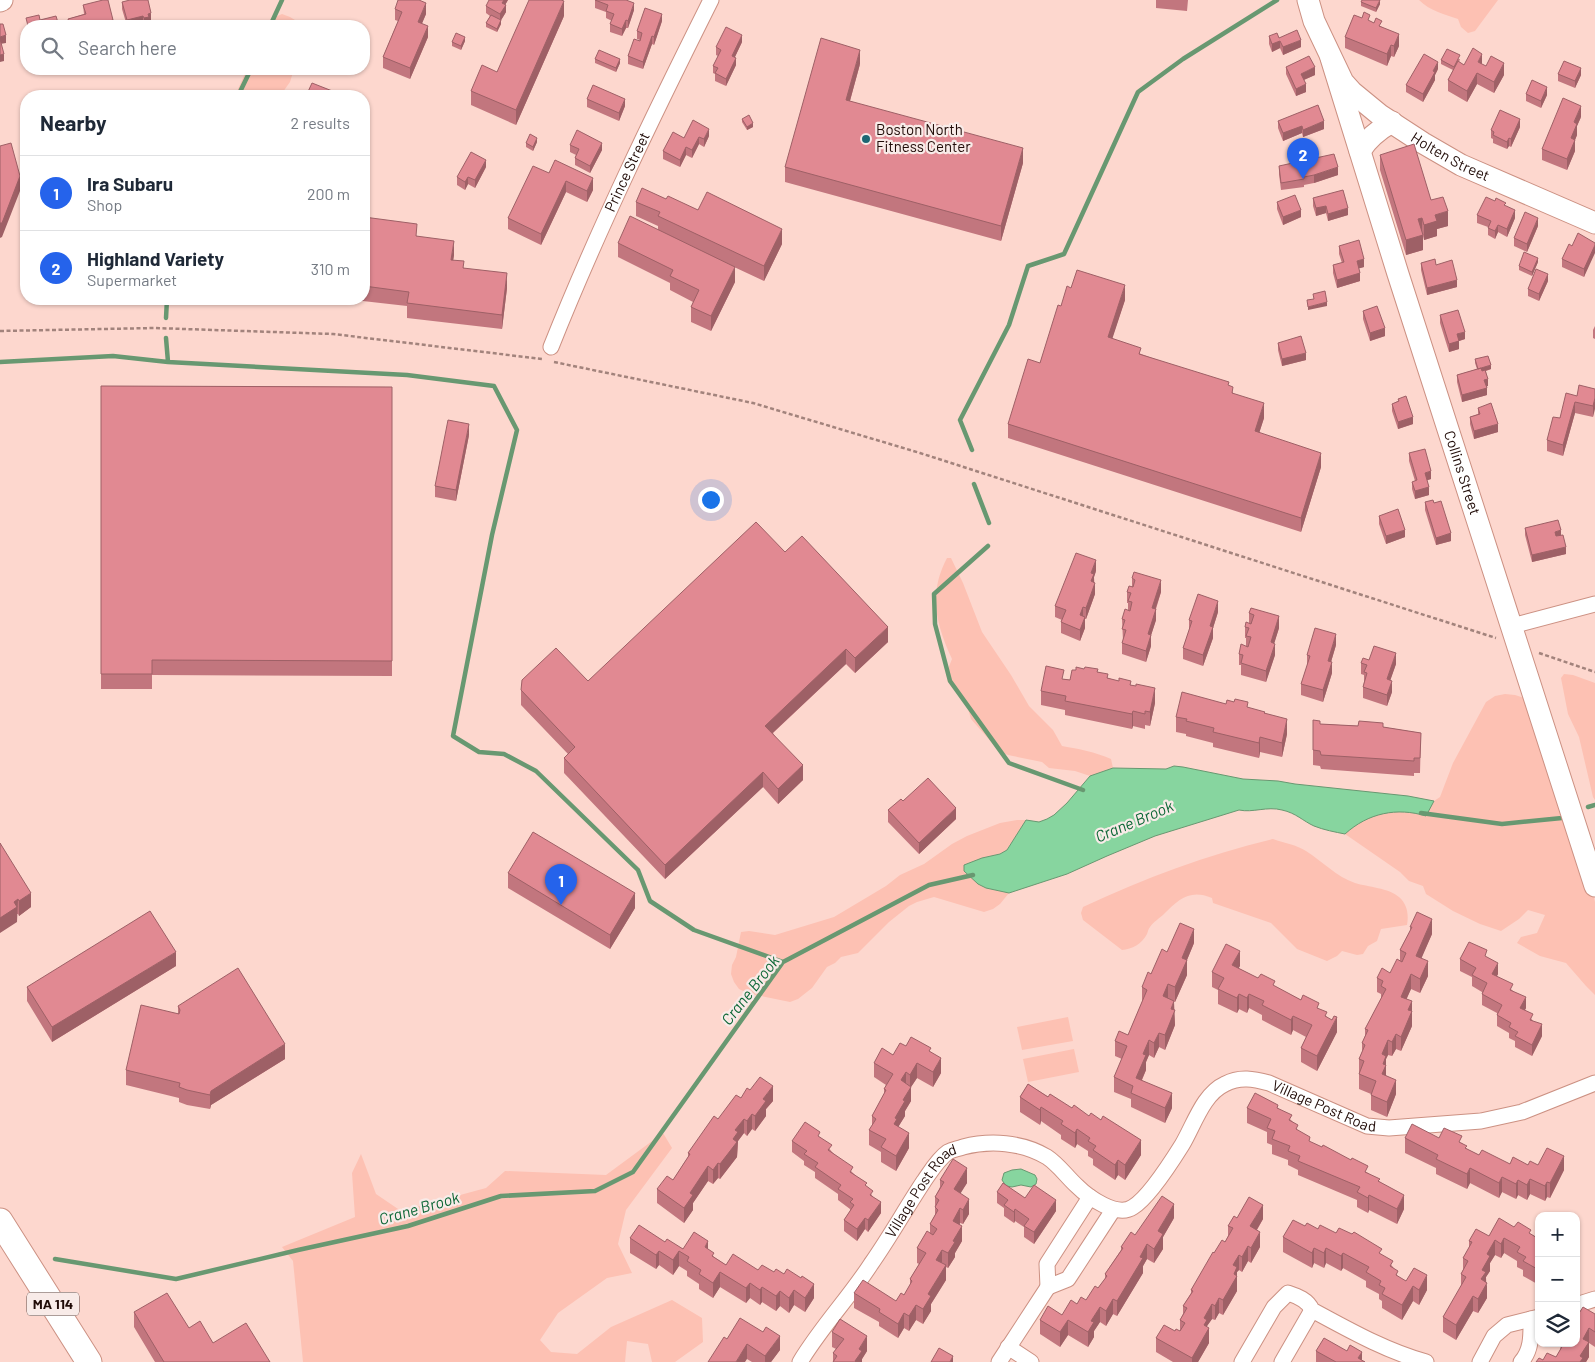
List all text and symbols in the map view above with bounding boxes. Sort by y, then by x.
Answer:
search box [20,20,370,75]
icon: search [38,34,66,62]
text: Search here [78,36,177,59]
text: Nearby [40,110,106,135]
text: 2 results [291,113,350,132]
place label: Boston North Fitness Center [876,120,971,155]
street label: Holten Street [1408,128,1493,184]
street label: Prince Street [600,129,653,214]
marker: Boston North Fitness Center [860,133,872,145]
pin: 2 [1287,138,1319,179]
text: Ira Subaru [87,172,173,195]
text: 1 [53,184,59,203]
text: 200 m [307,184,350,203]
text: Shop [87,195,122,214]
text: Highland Variety [87,247,224,270]
text: 2 [52,259,60,278]
text: 310 m [311,259,350,278]
text: Supermarket [87,270,177,289]
street label: Collins Street [1441,428,1485,517]
your location [698,487,724,513]
water label: Crane Brook [1092,795,1176,845]
pin: 1 [545,864,577,905]
water label: Crane Brook [717,951,783,1028]
street label: Village Post Road [1270,1075,1377,1135]
street label: Village Post Road [881,1139,959,1241]
water label: Crane Brook [376,1187,462,1228]
map controls [1535,1212,1580,1347]
button: + [1535,1212,1580,1257]
button: − [1535,1257,1580,1302]
road number: MA 114 [27,1292,79,1316]
button: layers [1535,1302,1580,1347]

